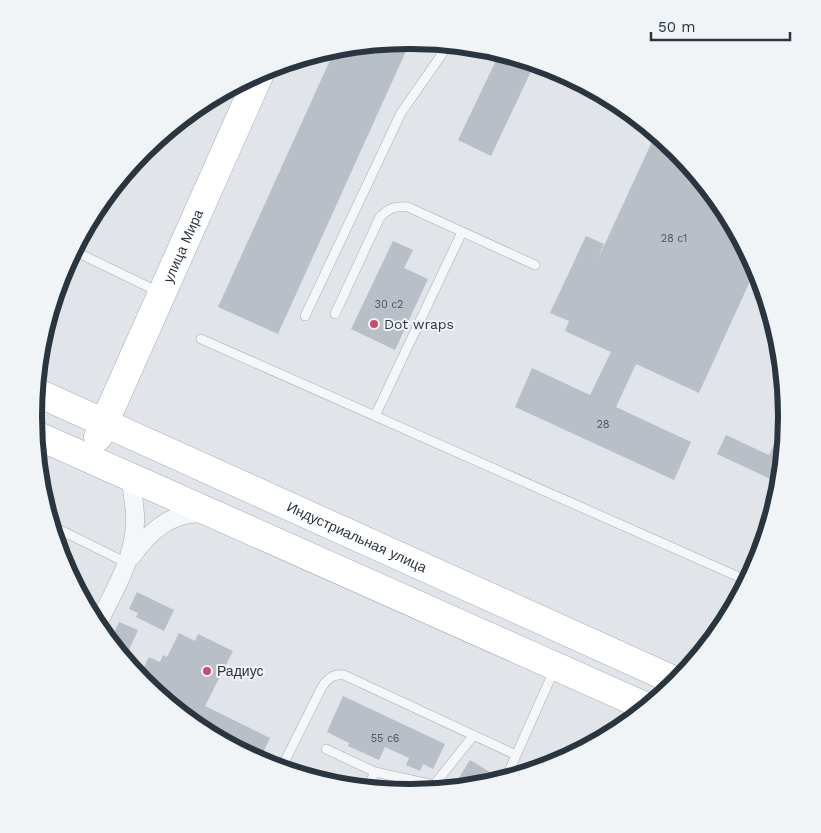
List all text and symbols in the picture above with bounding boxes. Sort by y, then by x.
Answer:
scale bar [651,10,790,42]
text: 50 m [658,18,695,36]
street label: улица Мира [160,207,206,285]
house number: 28 с1 [661,232,687,245]
house number: 30 с2 [375,298,403,311]
place label: Dot wraps [384,316,454,332]
marker: Dot wraps [368,318,380,330]
house number: 28 [596,418,610,431]
street label: Индустриальная улица [284,498,429,575]
place label: Радиус [217,663,264,679]
marker: Радиус [201,665,213,677]
house number: 55 с6 [371,732,400,745]

